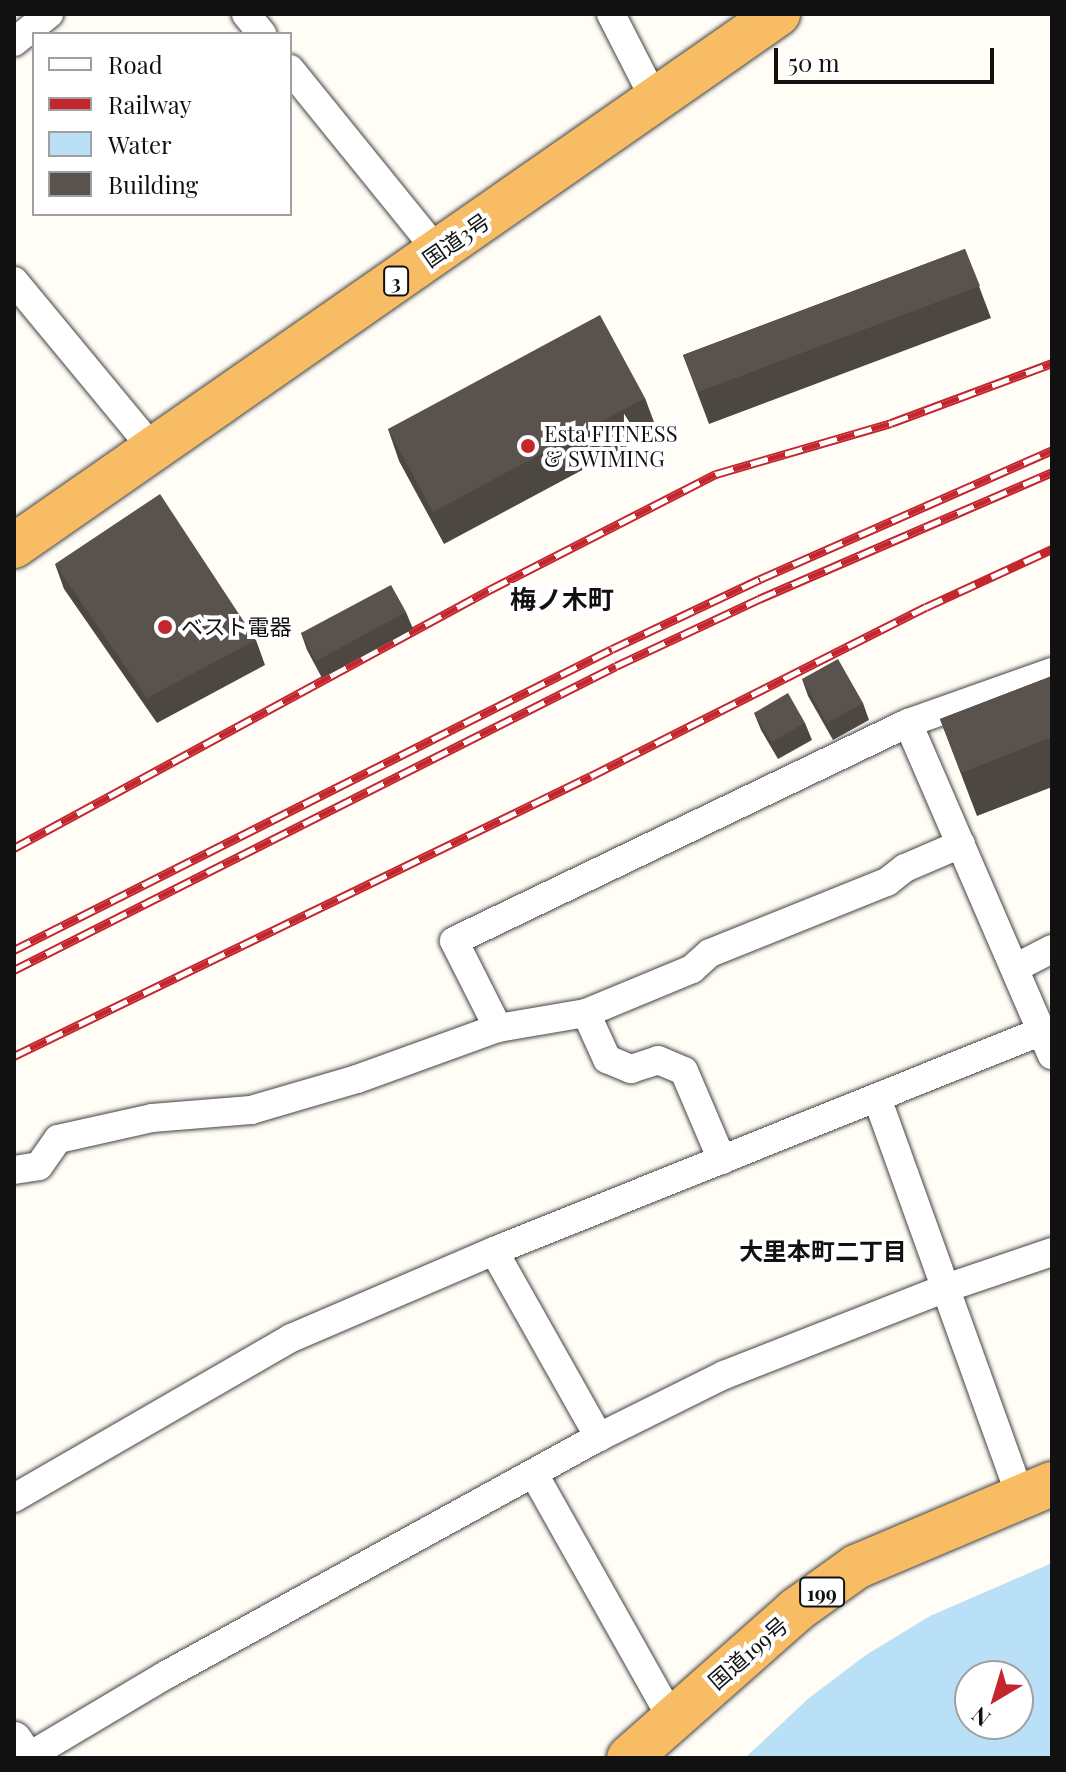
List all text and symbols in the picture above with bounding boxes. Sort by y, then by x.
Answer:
legend [32,32,292,216]
scale bar [778,32,998,82]
text: 50 m [788,46,840,78]
text: Road [108,48,163,80]
text: Railway [108,88,192,120]
text: Water [108,128,172,160]
text: Building [108,168,198,200]
street label: 国道3号 [417,207,495,273]
road number: 3 [382,265,410,297]
place label: Esta FITNESS & SWIMING [544,420,678,472]
marker: Esta FITNESS & SWIMING [519,437,537,455]
district label: 梅ノ木町 [510,583,614,615]
place label: ベスト電器 [181,614,291,640]
marker: ベスト電器 [156,618,174,636]
district label: 大里本町二丁目 [739,1237,907,1265]
road number: 199 [798,1576,846,1608]
street label: 国道199号 [703,1611,793,1695]
north arrow [954,1660,1034,1740]
text: N [965,1701,996,1734]

